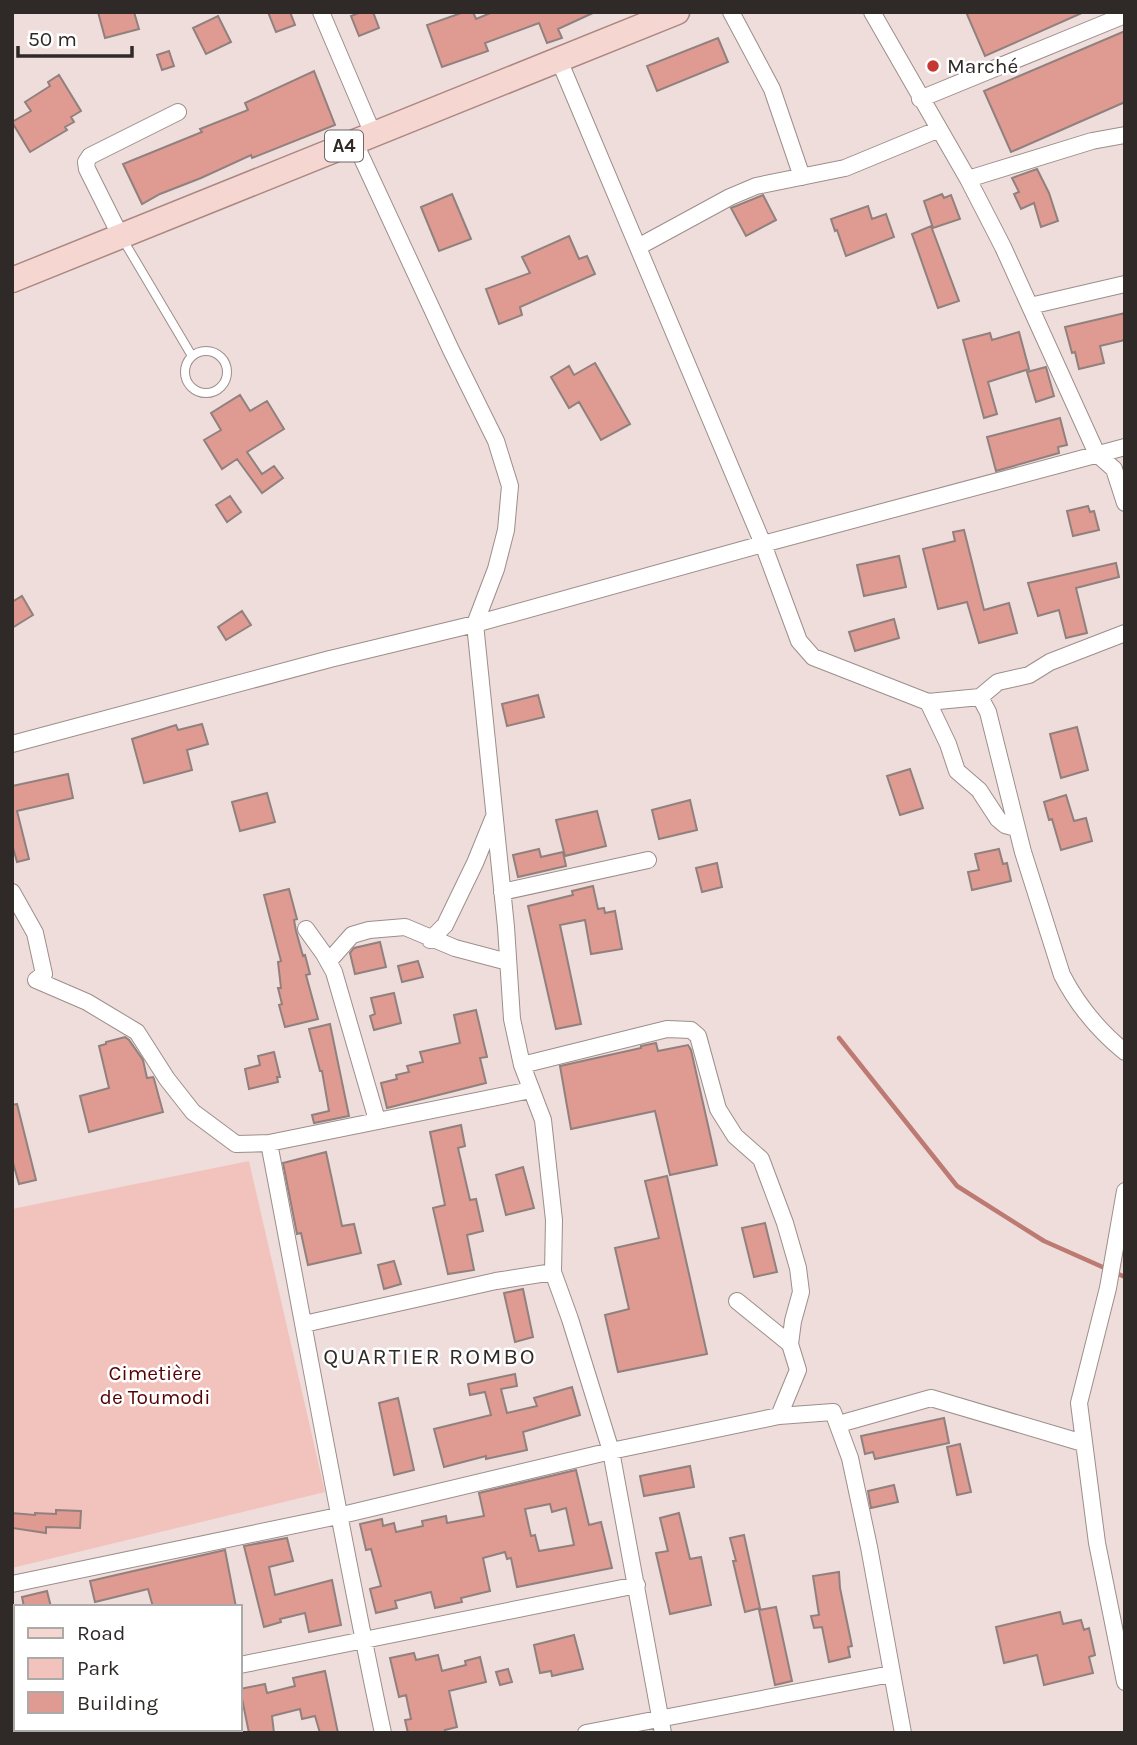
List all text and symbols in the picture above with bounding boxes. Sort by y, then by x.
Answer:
scale bar [18,14,131,58]
text: 50 m [28,27,77,51]
place label: Marché [947,54,1018,78]
marker: Marché [925,58,941,74]
road number: A4 [325,130,363,162]
district label: QUARTIER ROMBO [323,1343,537,1370]
park label: Cimetière de Toumodi [99,1361,211,1409]
legend [14,1605,242,1731]
text: Road [77,1621,125,1645]
text: Park [77,1656,120,1680]
text: Building [77,1691,158,1715]

